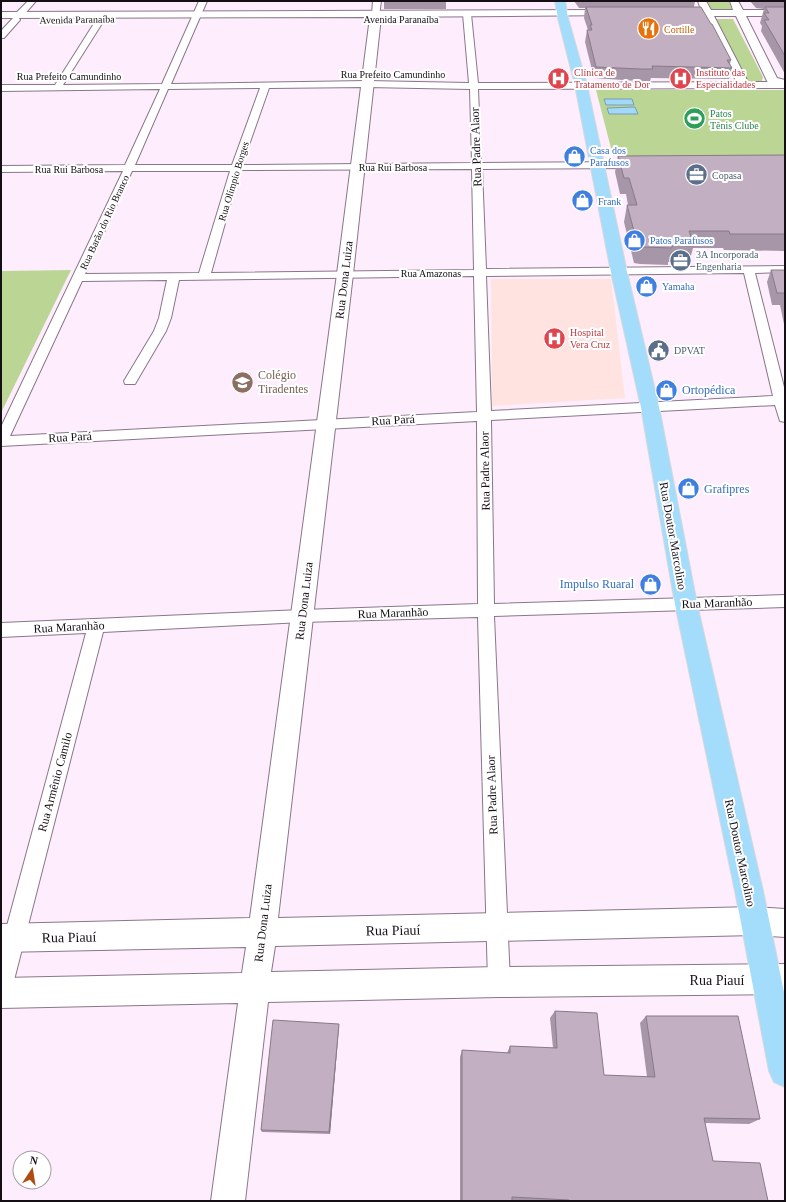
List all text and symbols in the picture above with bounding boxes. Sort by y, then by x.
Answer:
street label: Avenida Paranaíba [39,13,115,26]
street label: Avenida Paranaíba [363,14,439,25]
restaurant icon: Cortille [635,16,661,42]
place label: Cortille [664,24,695,35]
hospital icon: Clínica de Tratamento de Dor [545,65,571,91]
hospital icon: Instituto das Especialidades [668,65,694,91]
place label: Clínica de Tratamento de Dor [574,67,650,90]
place label: Instituto das Especialidades [696,67,756,90]
street label: Rua Prefeito Camundinho [341,69,445,80]
street label: Rua Prefeito Camundinho [17,71,121,82]
sports icon: Patos Tênis Clube [681,106,707,132]
street label: Rua Padre Alaor [468,107,484,187]
place label: Patos Tênis Clube [710,108,759,131]
street label: Rua Olímpio Borges [216,140,251,222]
shop icon: Casa dos Parafusos [562,143,588,169]
place label: Casa dos Parafusos [590,145,629,168]
street label: Rua Rui Barbosa [359,162,428,173]
office icon: Copasa [683,162,709,188]
street label: Rua Rui Barbosa [35,164,104,175]
place label: Copasa [712,170,742,181]
street label: Rua Barão do Rio Branco [78,173,131,271]
shop icon: Frank [569,188,595,214]
place label: Frank [598,196,621,207]
shop icon: Patos Parafusos [622,227,648,253]
place label: Patos Parafusos [650,235,713,246]
street label: Rua Dona Luiza [332,239,356,320]
office icon: 3A Incorporada Engenharia [667,247,693,273]
place label: 3A Incorporada Engenharia [696,249,759,272]
street label: Rua Amazonas [401,268,461,279]
shop icon: Yamaha [634,273,660,299]
place label: Yamaha [662,281,695,292]
hospital icon: Hospital Vera Cruz [542,325,568,351]
place label: Hospital Vera Cruz [570,327,611,350]
public building icon: DPVAT [645,337,671,363]
place label: DPVAT [674,345,705,356]
place label: Colégio Tiradentes [258,368,309,396]
school or university icon: Colégio Tiradentes [230,369,256,395]
shop icon: Ortopédica [653,377,679,403]
place label: Ortopédica [682,383,736,397]
street label: Rua Pará [371,412,416,428]
street label: Rua Pará [48,429,93,445]
street label: Rua Padre Alaor [477,431,493,511]
shop icon: Grafipres [675,476,701,502]
street label: Rua Doutor Marcolino [657,481,689,591]
place label: Grafipres [704,482,750,496]
street label: Rua Dona Luiza [292,560,316,641]
shop icon: Impulso Ruaral [637,571,663,597]
place label: Impulso Ruaral [560,577,635,591]
street label: Rua Maranhão [681,595,753,611]
street label: Rua Maranhão [357,605,429,621]
street label: Rua Maranhão [33,618,105,636]
street label: Rua Armênio Camilo [35,731,75,833]
street label: Rua Padre Alaor [484,755,500,835]
street label: Rua Doutor Marcolino [722,798,758,908]
street label: Rua Dona Luiza [251,882,275,963]
street label: Rua Piauí [365,923,421,938]
street label: Rua Piauí [41,930,97,945]
street label: Rua Piauí [690,973,745,988]
north arrow [12,1150,52,1190]
text: N [29,1154,39,1167]

